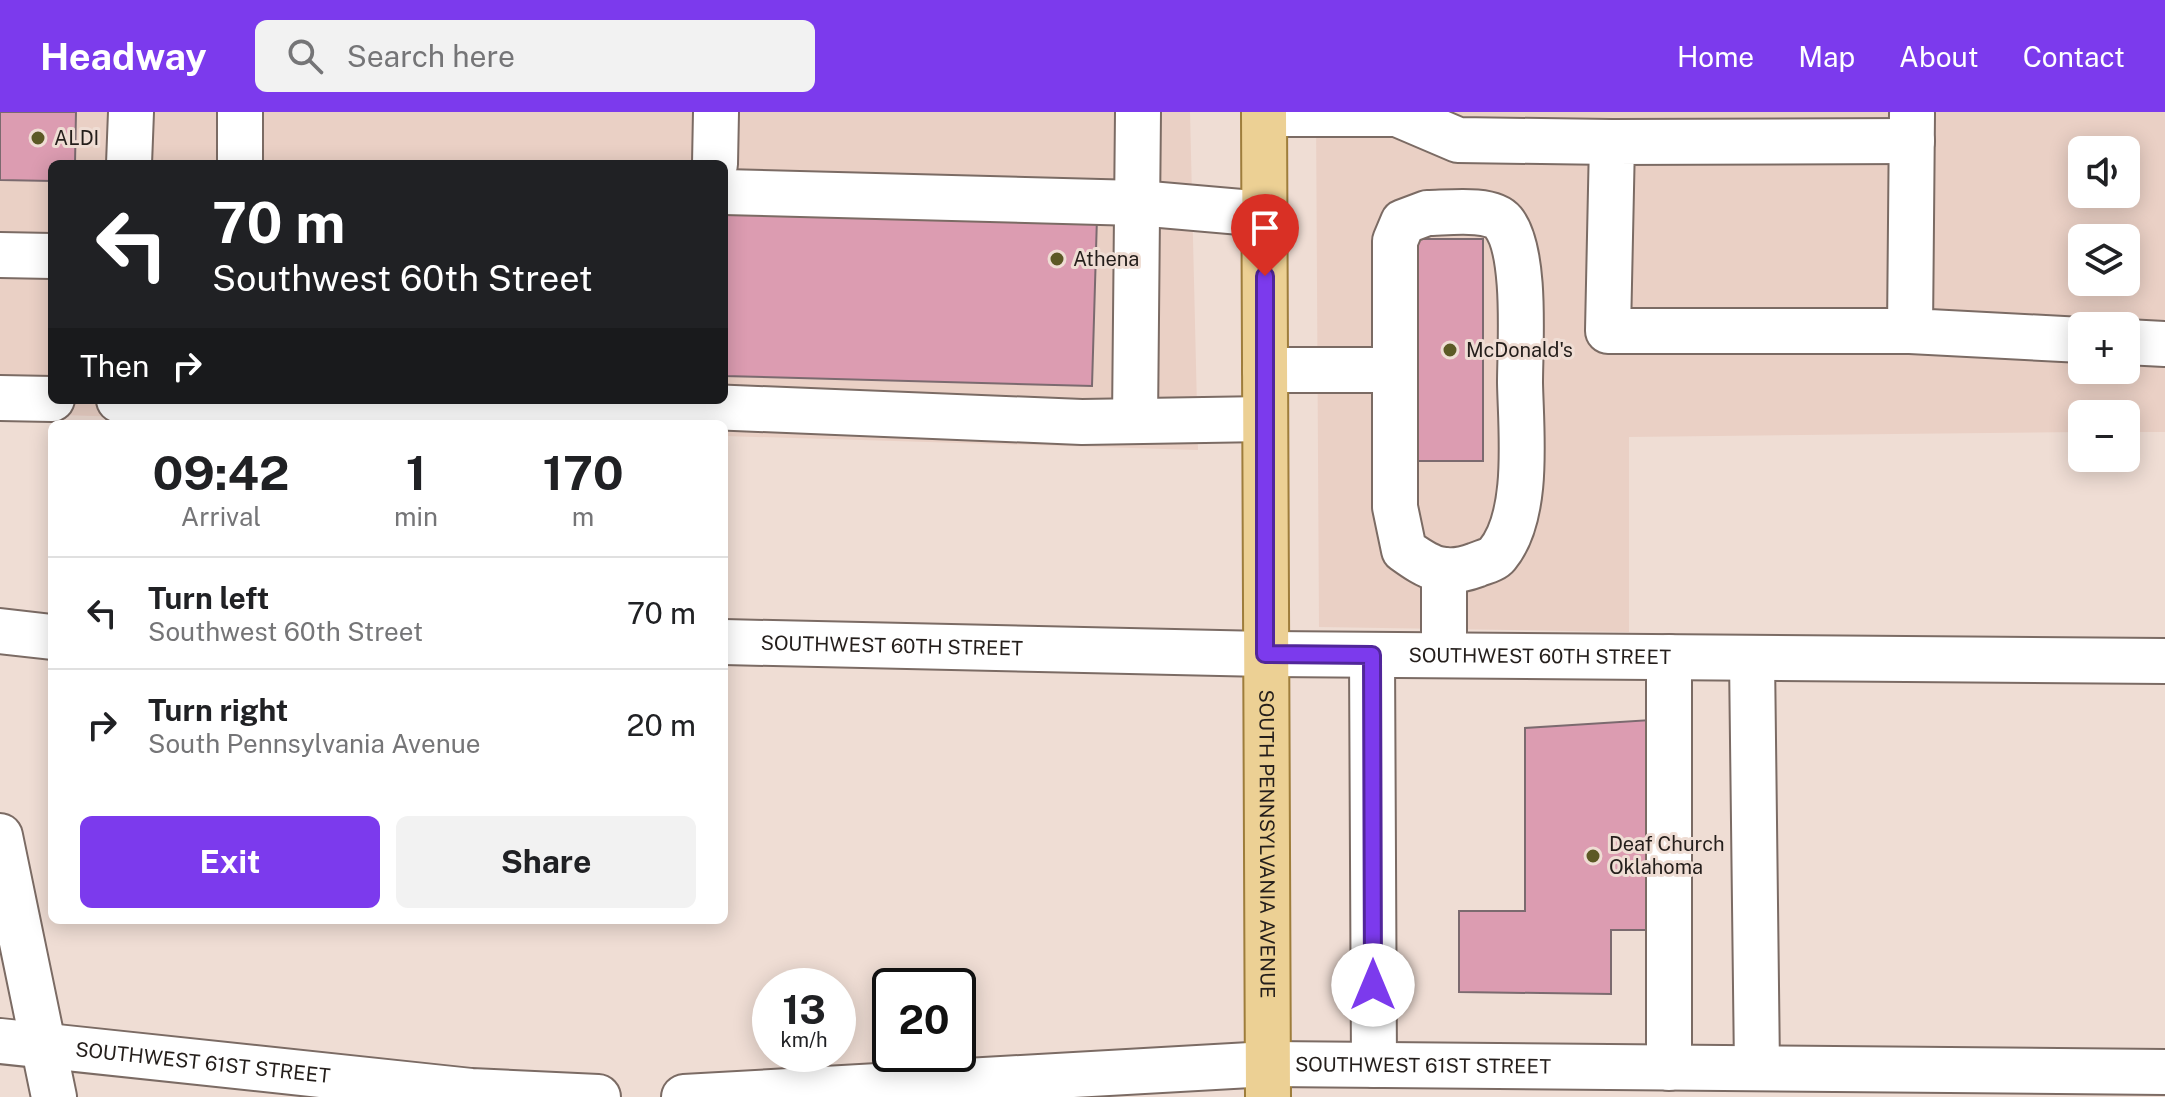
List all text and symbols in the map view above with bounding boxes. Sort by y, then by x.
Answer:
search box [255,20,815,92]
text: Headway [40,34,207,79]
icon: search [283,34,327,78]
text: Search here [347,38,515,74]
text: Home [1677,40,1754,73]
text: Map [1798,40,1855,73]
text: About [1899,40,1979,73]
text: Contact [2023,40,2125,73]
place label: ALDI [54,126,99,150]
marker: ALDI [29,129,47,147]
map controls [2068,136,2140,472]
button: sound [2068,136,2140,208]
text: 70 m [212,190,345,256]
icon: left [80,192,184,296]
pin [1231,194,1299,276]
icon: arrive [1243,206,1287,250]
button: layers [2068,224,2140,296]
place label: Athena [1073,247,1139,271]
marker: Athena [1048,250,1066,268]
text: Southwest 60th Street [212,257,593,299]
button: + [2068,312,2140,384]
place label: McDonald's [1466,338,1573,362]
marker: McDonald's [1441,341,1459,359]
icon: right [165,344,209,388]
text: Then [80,348,149,384]
button: − [2068,400,2140,472]
text: 09:42 [152,444,290,501]
text: 1 [406,444,426,501]
text: 170 [543,444,624,501]
text: Arrival [181,501,261,532]
text: min [394,501,438,532]
text: m [572,501,594,532]
text: Turn left [148,580,269,616]
icon: left [80,591,124,635]
text: 70 m [627,595,696,631]
text: Southwest 60th Street [148,616,423,647]
street label: SOUTHWEST 60TH STREET [760,631,1024,661]
street label: SOUTHWEST 60TH STREET [1409,643,1671,669]
street label: SOUTH PENNSYLVANIA AVENUE [1254,689,1280,998]
text: Turn right [148,692,288,728]
icon: right [80,703,124,747]
text: 20 m [627,707,696,743]
text: South Pennsylvania Avenue [148,728,481,759]
button: Exit [80,816,380,908]
button: Share [396,816,696,908]
place label: Deaf Church Oklahoma [1609,832,1725,879]
marker: Deaf Church Oklahoma [1584,847,1602,865]
position arrow [1331,943,1415,1027]
speed limit sign: 20 [872,968,976,1072]
text: 13 [782,986,826,1033]
text: km/h [780,1028,828,1052]
street label: SOUTHWEST 61ST STREET [74,1037,332,1088]
street label: SOUTHWEST 61ST STREET [1295,1052,1551,1079]

